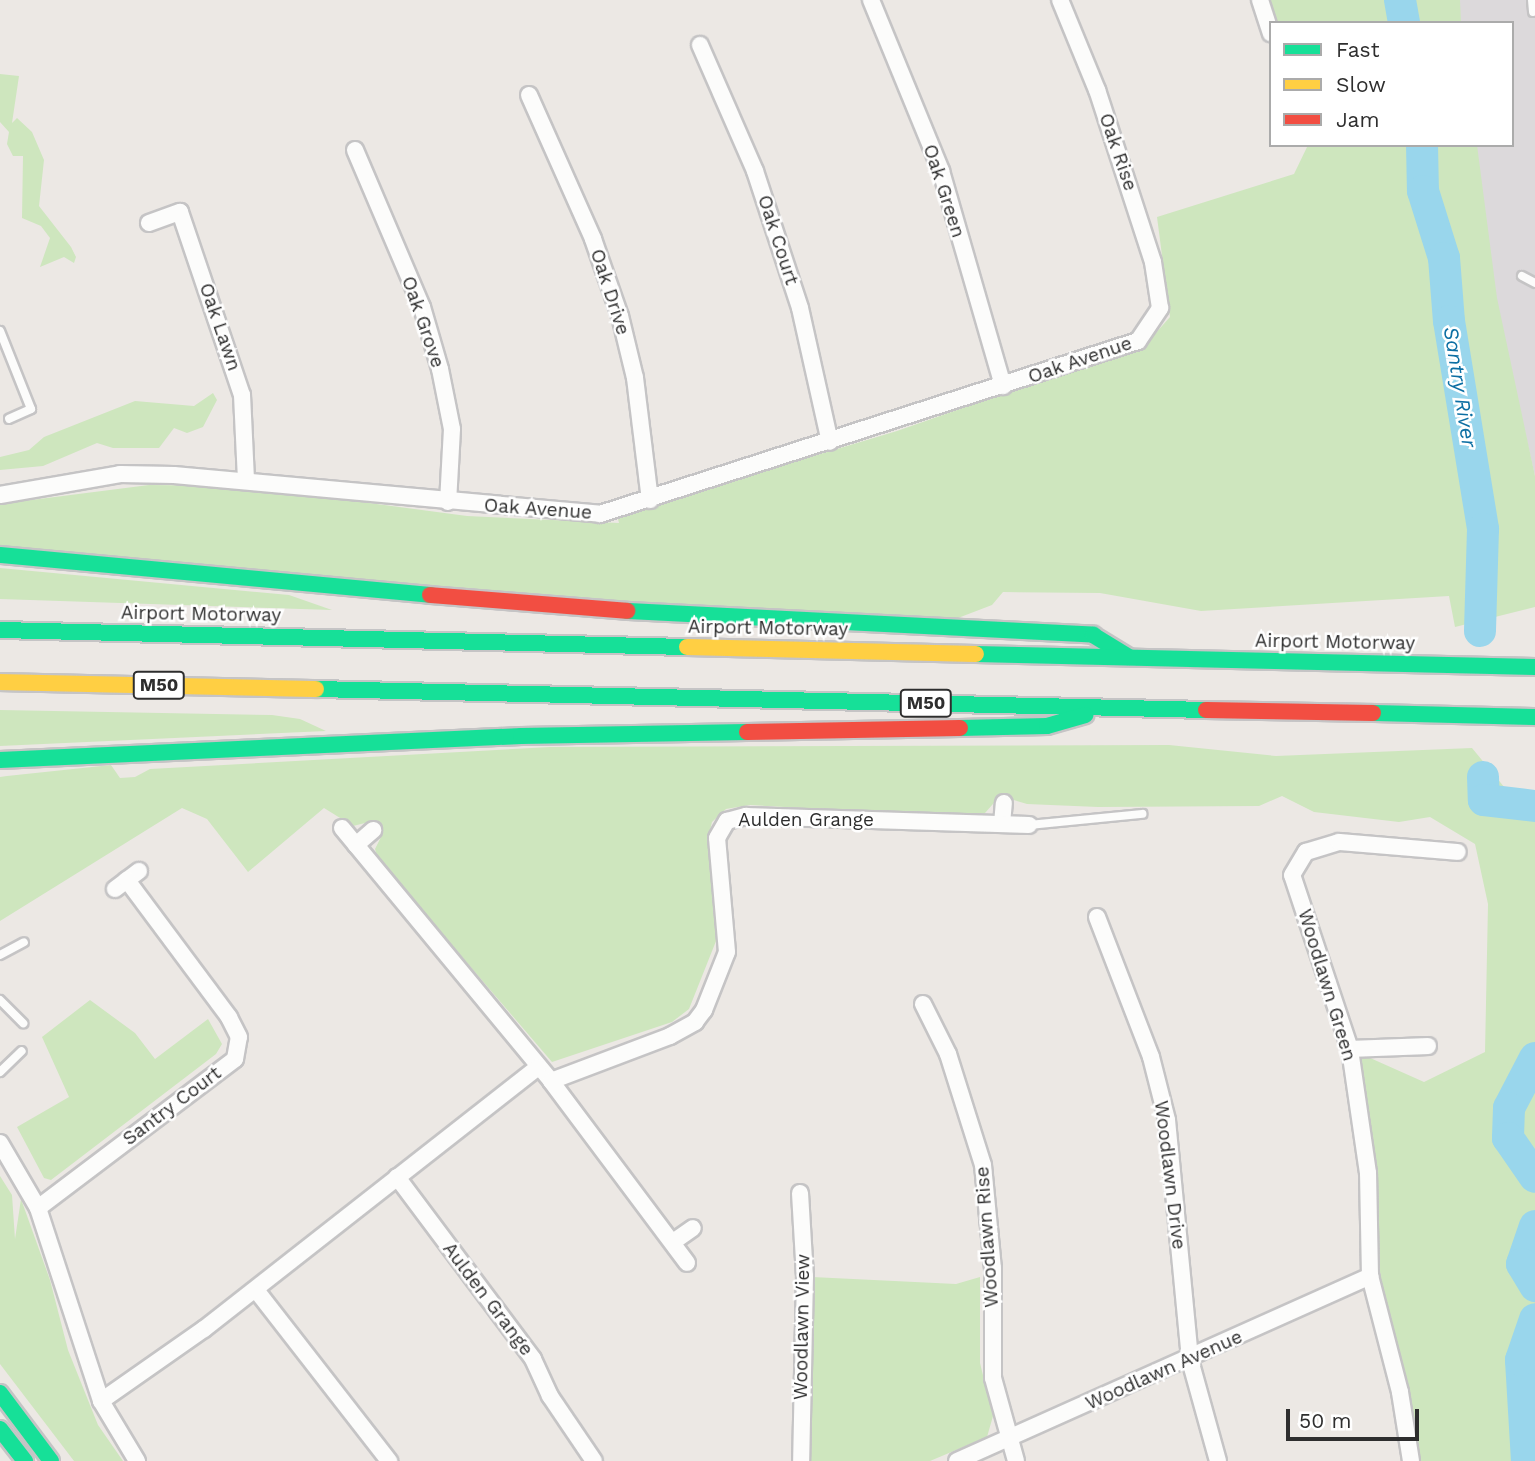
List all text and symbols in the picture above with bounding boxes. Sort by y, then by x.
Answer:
legend [1269,21,1514,147]
text: Fast [1336,37,1380,62]
text: Slow [1336,72,1386,97]
text: Jam [1336,107,1379,132]
street label: Oak Rise [1094,110,1142,194]
street label: Oak Green [918,141,970,241]
street label: Oak Court [753,192,803,288]
street label: Oak Drive [585,246,635,338]
street label: Oak Grove [397,273,449,371]
street label: Oak Lawn [194,280,246,374]
water label: Santry River [1438,324,1482,450]
street label: Oak Avenue [1025,331,1135,389]
street label: Oak Avenue [483,494,593,524]
street label: Airport Motorway [121,601,281,627]
street label: Airport Motorway [688,615,848,641]
street label: Airport Motorway [1255,629,1415,655]
road number: M50 [133,670,185,700]
road number: M50 [900,688,952,718]
street label: Aulden Grange [738,809,874,831]
street label: Woodlawn Green [1293,906,1361,1064]
street label: Santry Court [118,1061,226,1151]
street label: Woodlawn Drive [1150,1099,1190,1251]
street label: Woodlawn Rise [971,1166,1003,1308]
street label: Aulden Grange [438,1238,538,1360]
street label: Woodlawn View [789,1253,815,1401]
street label: Woodlawn Avenue [1082,1325,1246,1415]
scale bar [1290,1394,1423,1438]
text: 50 m [1299,1408,1351,1433]

